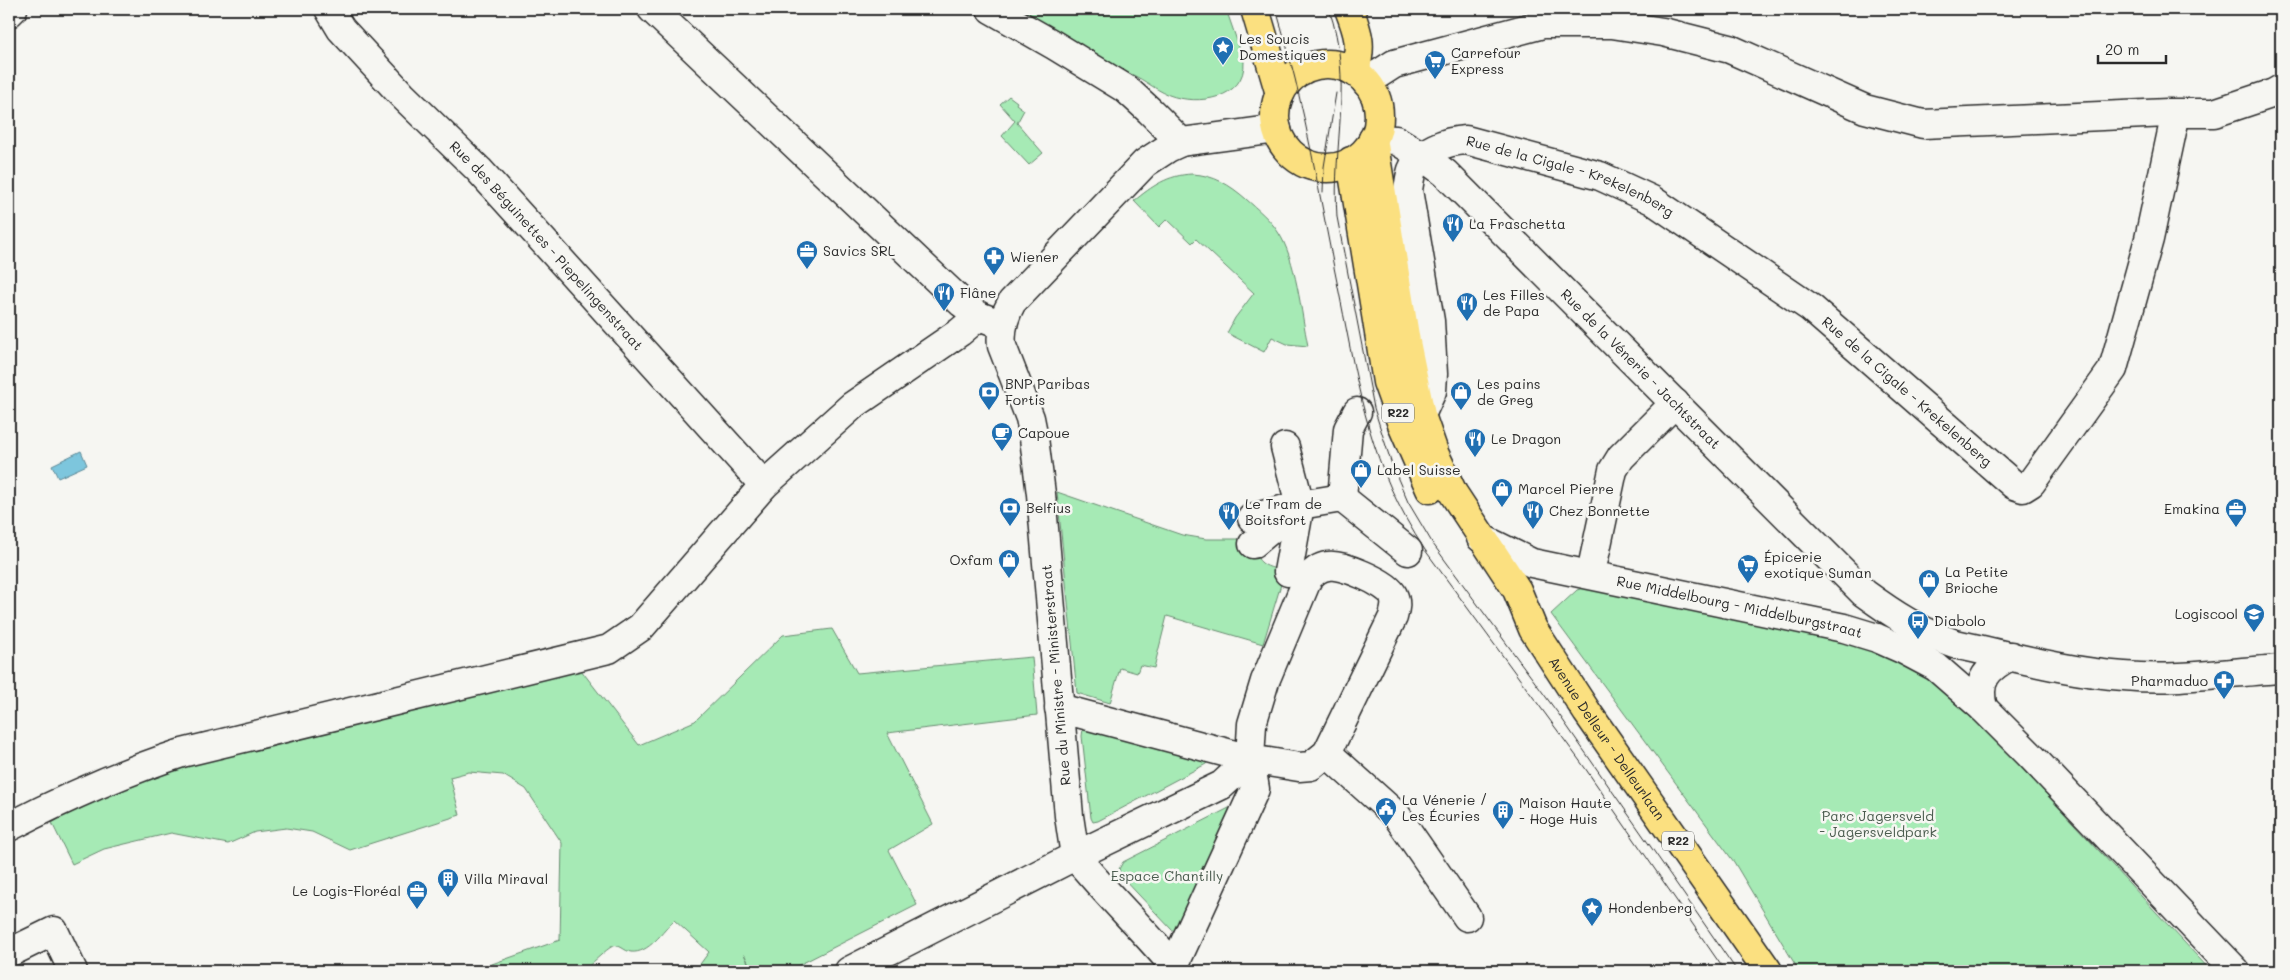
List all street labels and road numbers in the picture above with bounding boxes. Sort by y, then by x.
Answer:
street label: Rue de la Cigale - Krekelenberg [1464,130,1678,221]
street label: Rue des Béguinettes - Piepelingenstraat [446,136,648,354]
street label: Rue de la Vénerie - Jachtstraat [1557,284,1725,453]
street label: Rue de la Cigale - Krekelenberg [1818,312,1996,471]
road number: R22 [1382,403,1414,422]
street label: Rue du Ministre - Ministerstraat [1036,564,1075,786]
street label: Rue Middelbourg - Middelburgstraat [1615,571,1865,642]
street label: Avenue Delleur - Delleurlaan [1545,653,1670,824]
road number: R22 [1662,831,1694,850]

